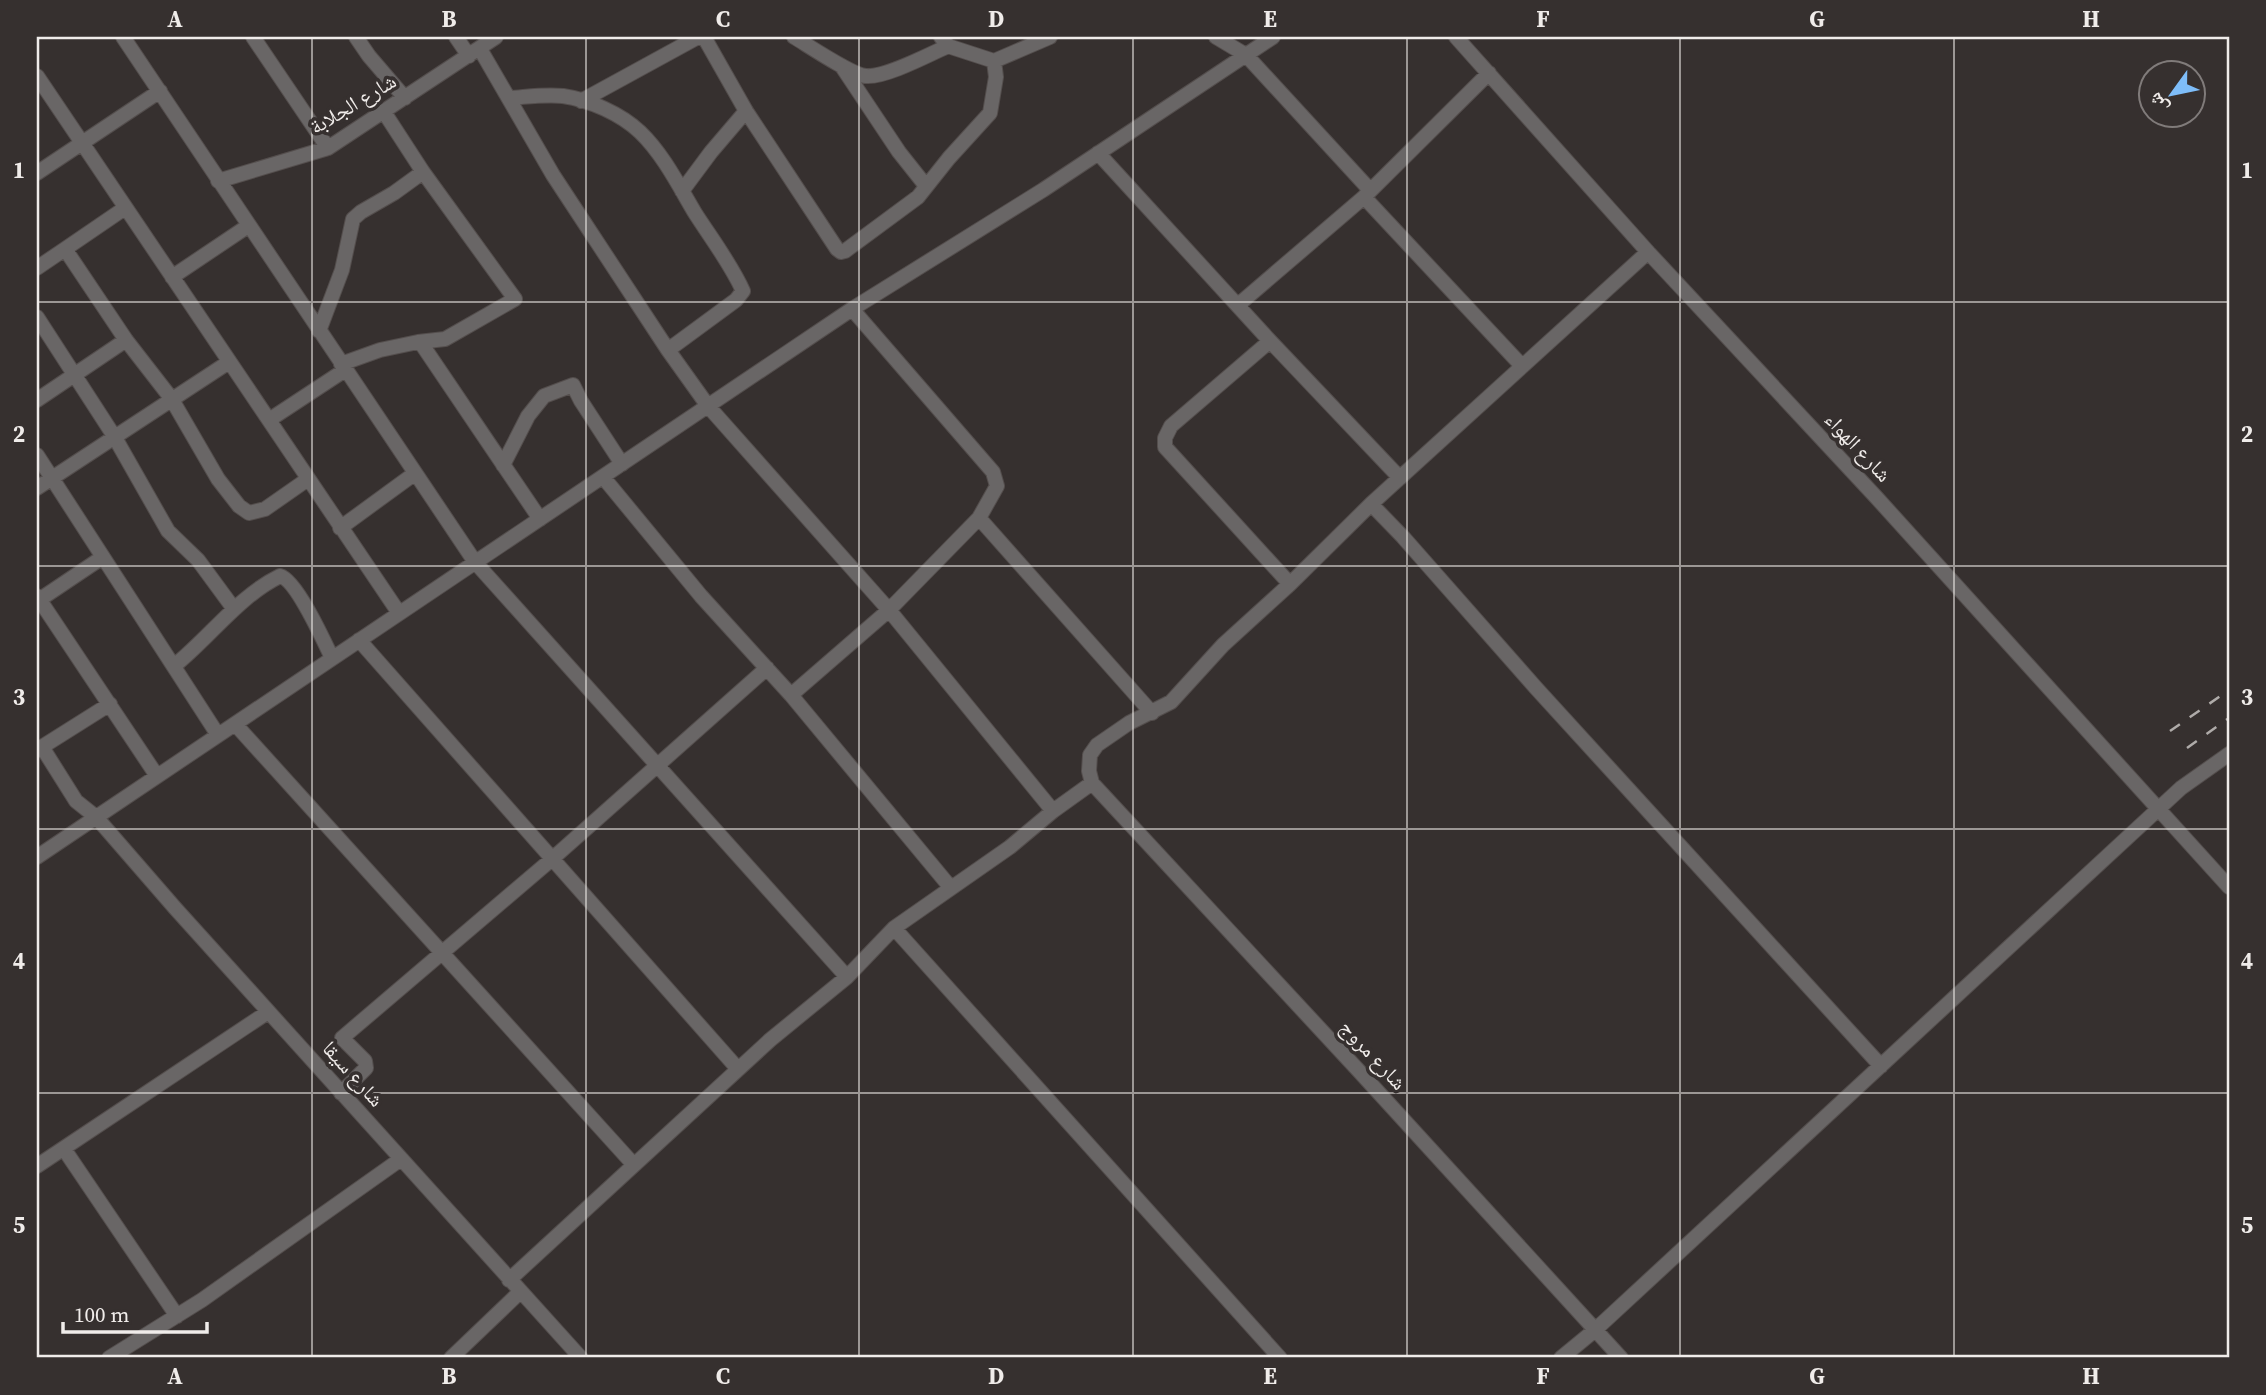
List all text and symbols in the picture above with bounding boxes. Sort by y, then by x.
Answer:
text: A [167,3,183,35]
text: B [442,3,457,35]
text: C [716,3,730,35]
text: D [988,3,1004,35]
text: E [1263,3,1277,35]
text: F [1536,3,1550,35]
text: G [1809,3,1825,35]
text: H [2082,3,2100,35]
north arrow [2136,60,2206,130]
street label: شارع الجلابة [304,66,401,141]
text: ش [2141,88,2174,119]
text: 1 [13,154,25,186]
text: 1 [2241,154,2253,186]
street label: شارع الهواء [1818,405,1898,488]
text: 2 [13,418,25,450]
text: 2 [2241,418,2253,450]
text: 3 [13,681,25,713]
text: 3 [2241,681,2253,713]
text: 4 [13,945,25,977]
text: 4 [2241,945,2253,977]
street label: شارع مروج [1333,1013,1413,1096]
street label: شارع سيقا [316,1034,391,1113]
text: 5 [13,1209,25,1241]
text: 5 [2241,1209,2253,1241]
scale bar [63,1290,206,1334]
text: 100 m [74,1300,129,1329]
text: A [167,1360,183,1392]
text: B [442,1360,457,1392]
text: C [716,1360,730,1392]
text: D [988,1360,1004,1392]
text: E [1263,1360,1277,1392]
text: F [1536,1360,1550,1392]
text: G [1809,1360,1825,1392]
text: H [2082,1360,2100,1392]

